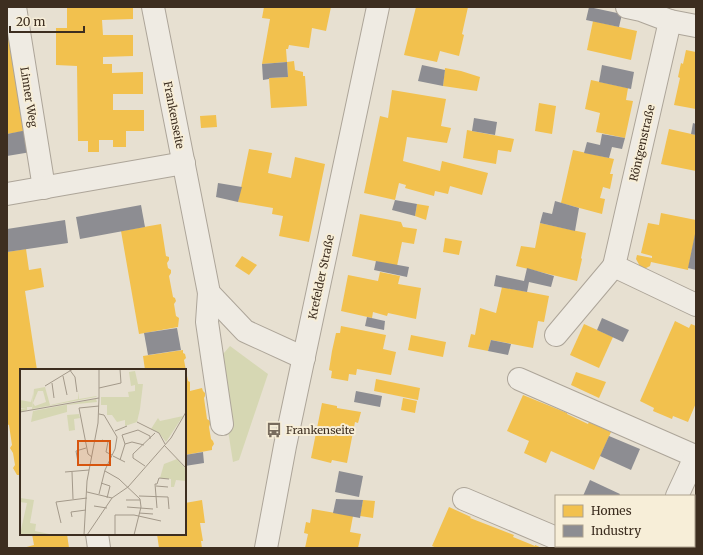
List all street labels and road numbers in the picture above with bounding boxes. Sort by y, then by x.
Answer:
street label: Linner Weg [17,66,41,129]
street label: Frankenseite [161,80,187,150]
street label: Röntgenstraße [626,103,658,183]
street label: Krefelder Straße [305,233,337,321]

